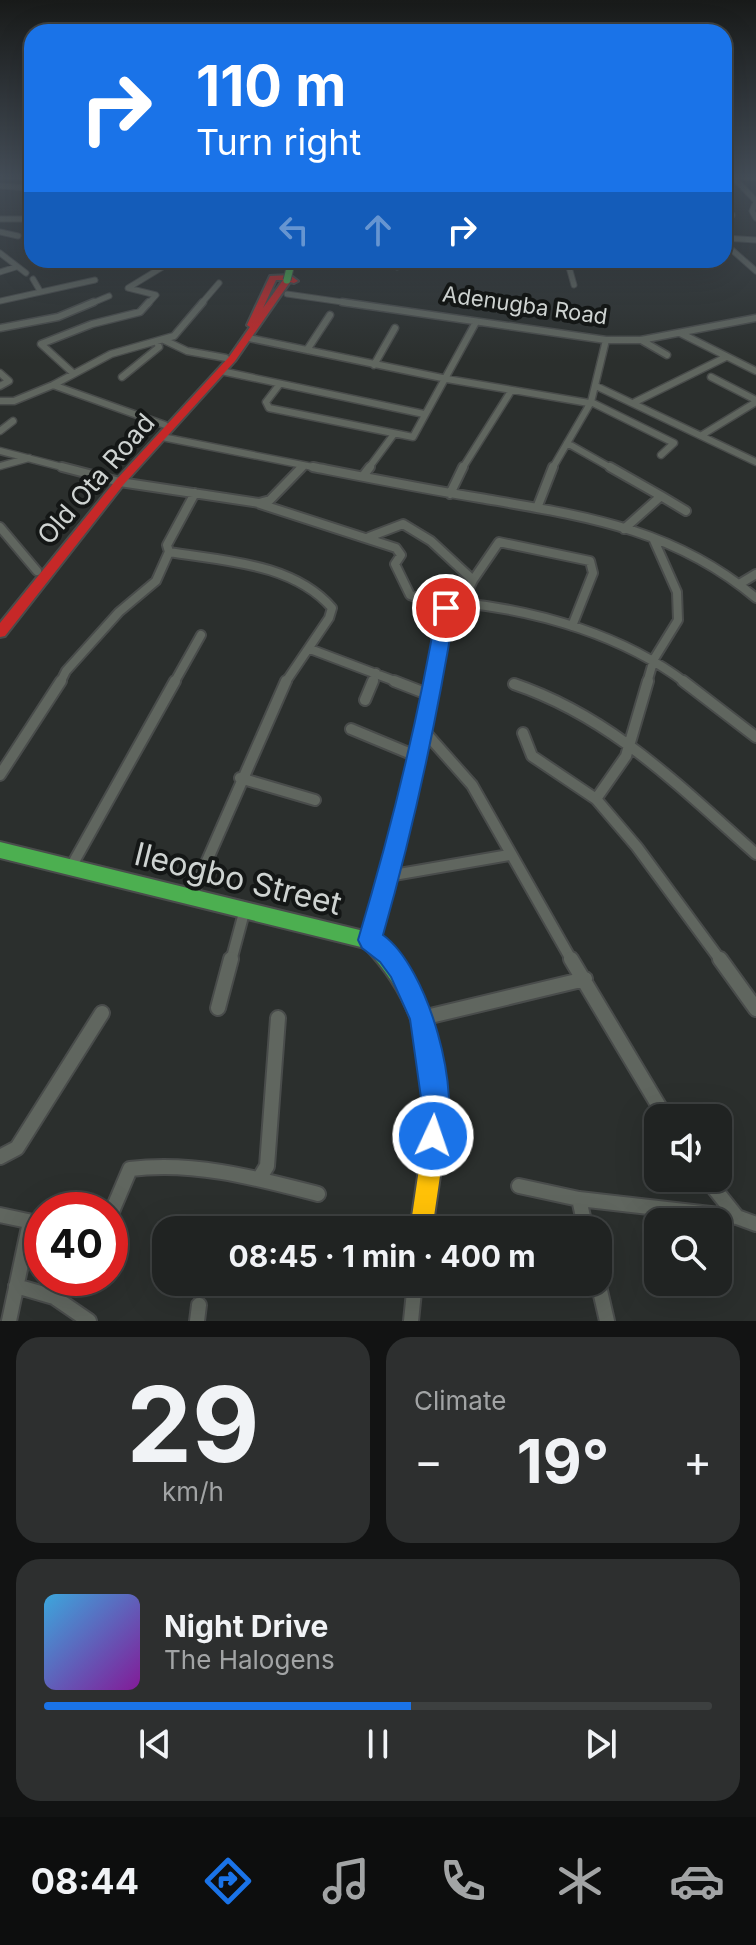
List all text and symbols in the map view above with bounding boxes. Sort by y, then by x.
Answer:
text: 110 m [196,52,346,120]
icon: right [64,56,168,160]
text: Turn right [196,120,361,164]
icon: left [272,208,316,252]
icon: ahead [356,208,400,252]
icon: right [440,208,484,252]
street label: Adenugba Road [441,281,609,329]
street label: Old Ota Road [31,407,161,550]
pin [412,574,480,642]
icon: arrive [424,586,468,630]
street label: Ileogbo Street [131,834,346,923]
position arrow [391,1094,475,1178]
map controls [644,1104,732,1296]
button: sound [644,1104,732,1192]
speed limit sign: 40 [24,1192,128,1296]
button: search [644,1208,732,1296]
text: 08:45 · 1 min · 400 m [228,1238,536,1274]
text: 29 [126,1361,260,1487]
text: Climate [414,1385,506,1416]
text: 19° [517,1425,609,1497]
text: − [414,1434,443,1488]
text: + [683,1434,712,1488]
text: km/h [162,1476,224,1507]
text: Night Drive [164,1608,328,1644]
text: The Halogens [164,1644,335,1675]
icon: previous [133,1722,177,1766]
icon: pause [356,1722,400,1766]
icon: next [579,1722,623,1766]
icon: directions [200,1853,256,1909]
icon: music [318,1853,374,1909]
icon: phone [435,1853,491,1909]
icon: climate [552,1853,608,1909]
icon: car [669,1853,725,1909]
text: 08:44 [31,1859,139,1903]

